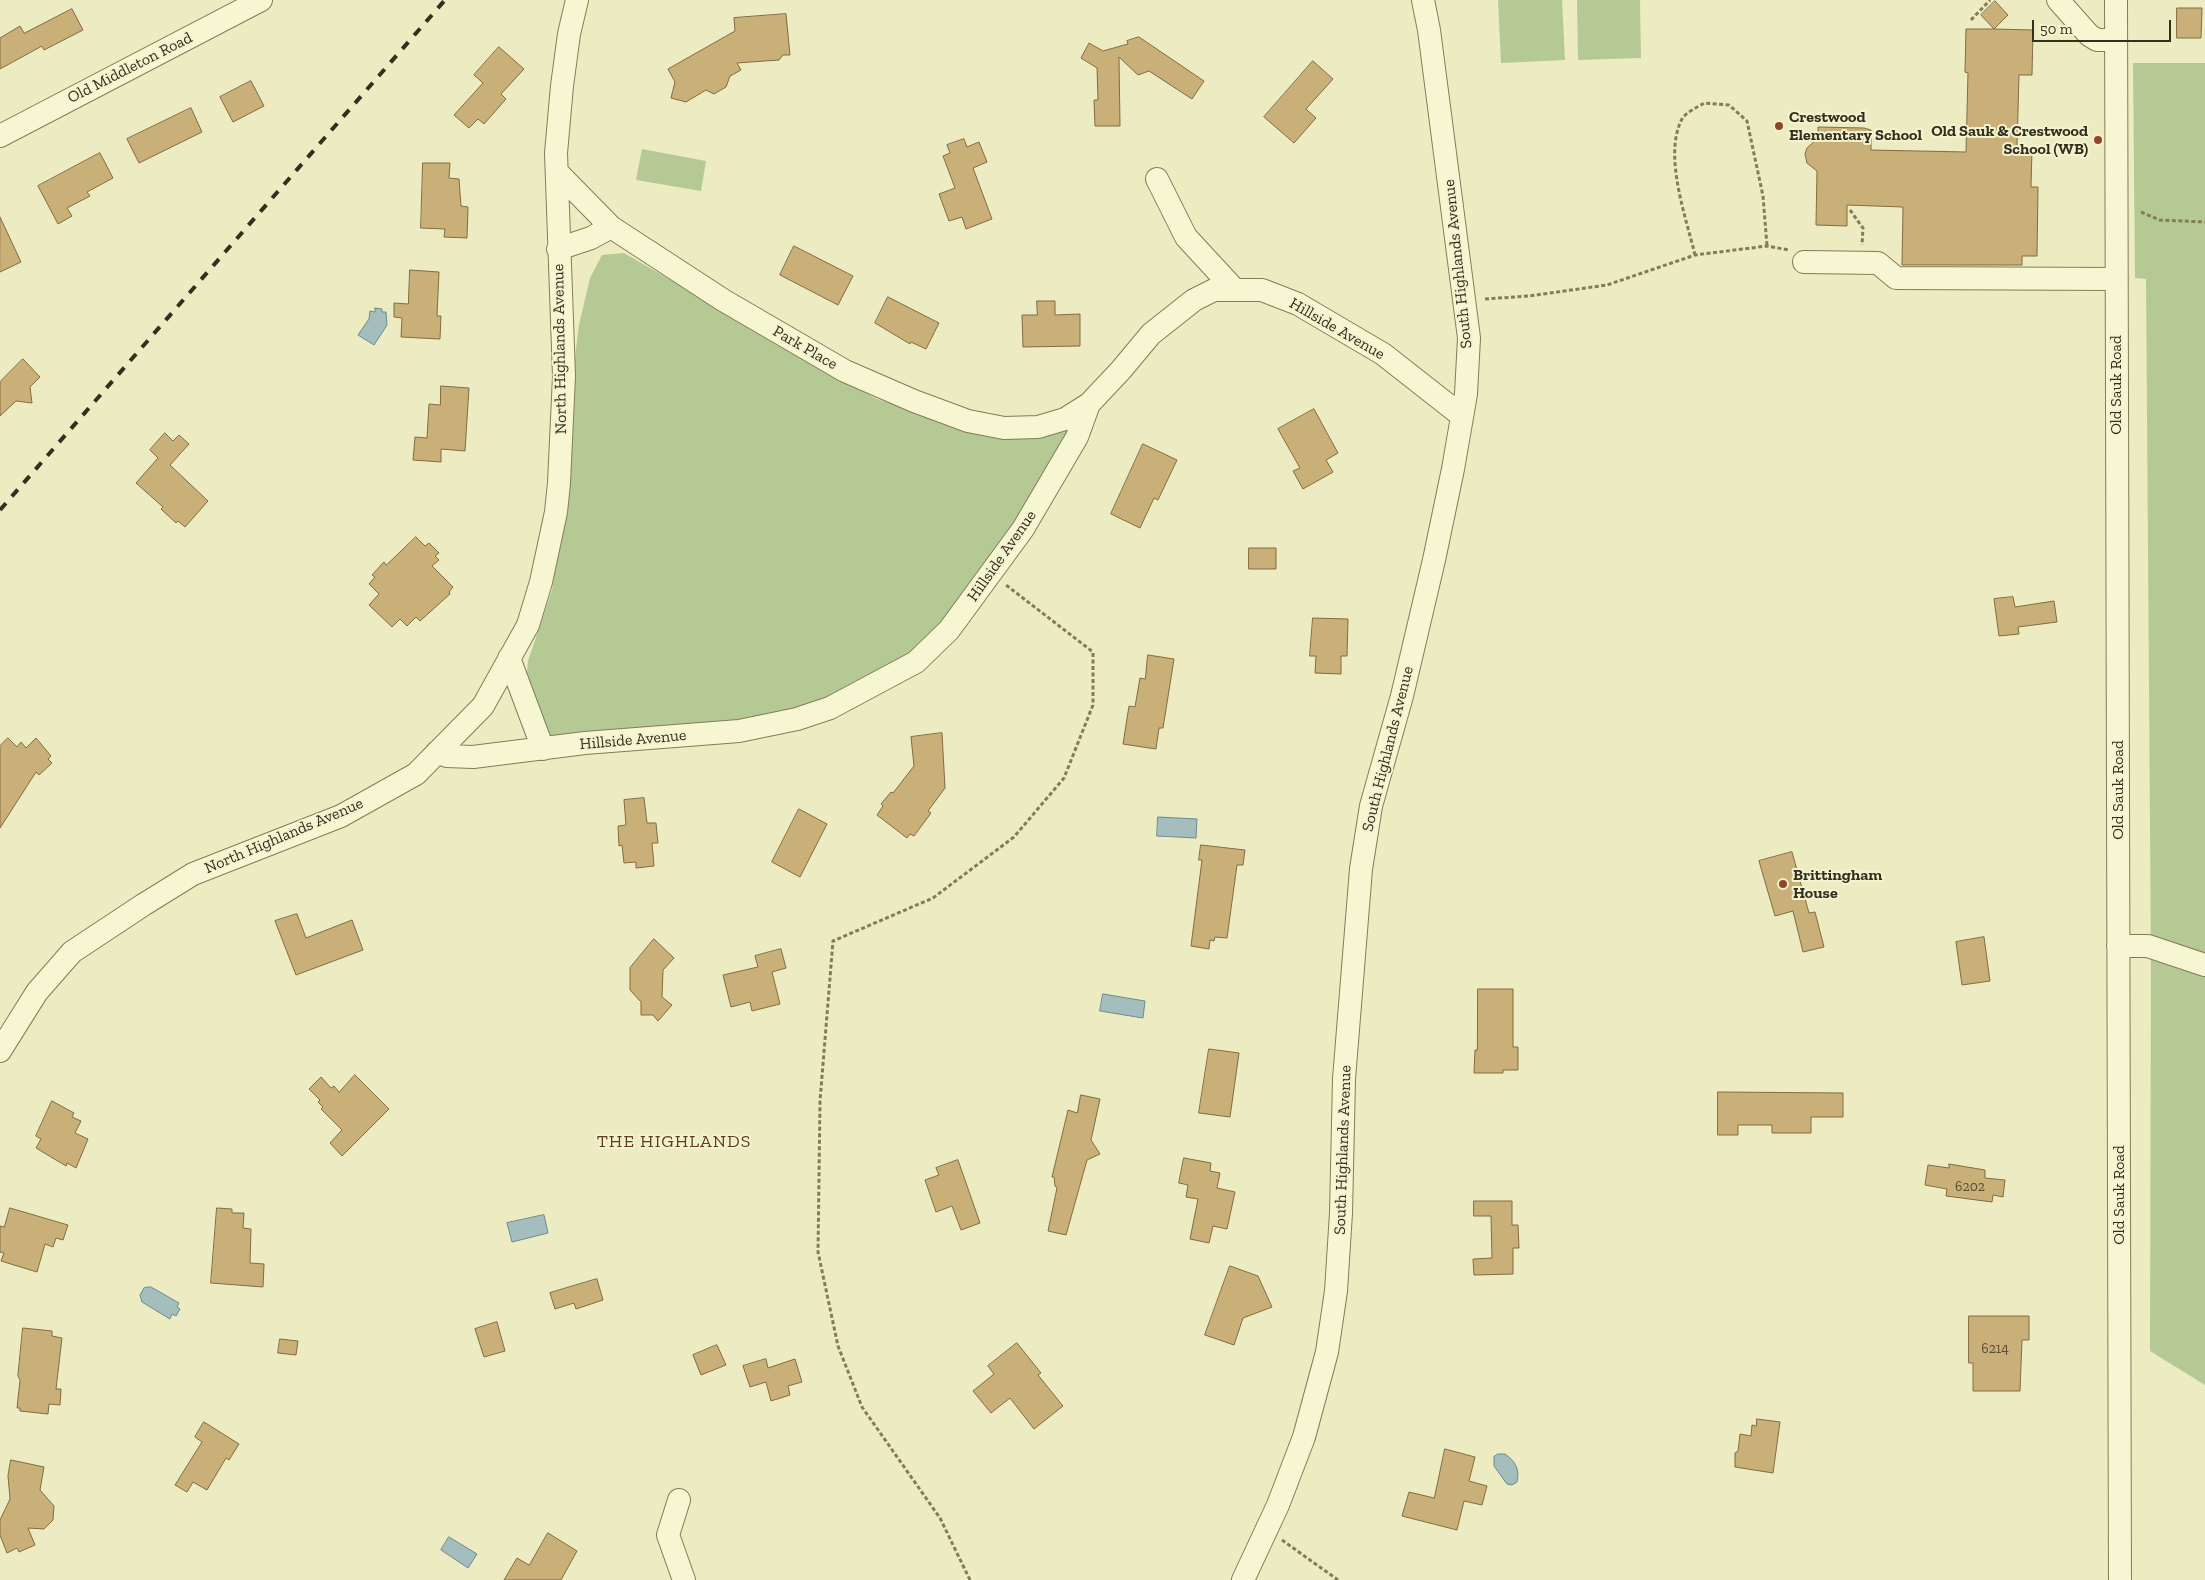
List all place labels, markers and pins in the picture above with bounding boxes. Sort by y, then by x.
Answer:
place label: Crestwood Elementary School [1789,107,1922,145]
marker: Crestwood Elementary School [1773,120,1785,132]
place label: Old Sauk & Crestwood School (WB) [1931,121,2088,159]
marker: Old Sauk & Crestwood School (WB) [2092,134,2104,146]
place label: Brittingham House [1793,865,1882,903]
marker: Brittingham House [1777,878,1789,890]

